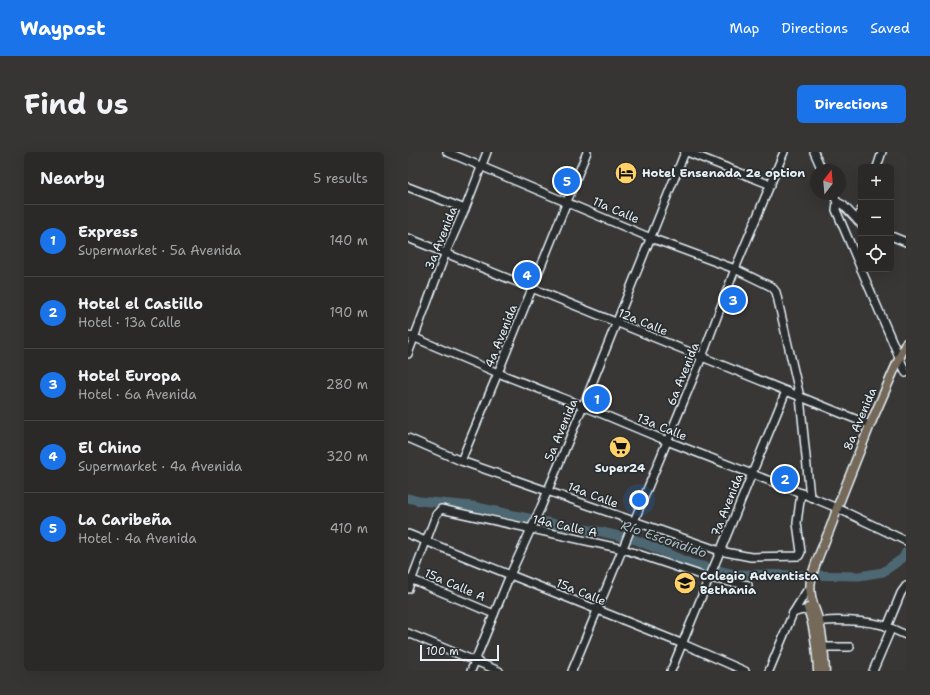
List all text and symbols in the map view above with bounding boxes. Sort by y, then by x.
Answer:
text: Waypost [20,16,105,41]
text: Map [730,19,760,37]
text: Directions [782,19,848,37]
text: Saved [870,19,910,37]
text: Find us [24,85,129,123]
button: Directions [797,85,906,123]
hotel icon: Hotel Ensenada 2e option [613,160,639,186]
north arrow [810,164,846,200]
map controls [858,164,894,272]
button: + [858,164,894,200]
place label: Hotel Ensenada 2e option [642,165,805,181]
pin: 5 [554,166,580,196]
text: Nearby [40,167,105,189]
text: 5 results [313,170,368,187]
street label: 11a Calle [590,193,642,227]
button: − [858,200,894,236]
street label: 3a Avenida [421,204,461,272]
text: Express [78,222,138,242]
text: 1 [50,232,56,249]
text: 140 m [329,232,368,249]
button: locate [858,236,894,272]
text: Supermarket · 5a Avenida [78,242,241,259]
pin: 4 [514,260,540,290]
pin: 3 [720,285,746,315]
text: Hotel el Castillo [78,294,203,314]
street label: 4a Avenida [481,302,521,370]
text: 2 [48,304,58,321]
text: 190 m [329,304,368,321]
street label: 12a Calle [616,305,670,339]
text: Hotel · 13a Calle [78,314,181,331]
street label: 6a Avenida [663,340,703,408]
text: Hotel Europa [78,366,181,386]
text: 3 [48,376,58,393]
text: 280 m [326,376,368,393]
pin: 1 [584,384,610,414]
street label: 8a Avenida [840,385,881,453]
text: Hotel · 6a Avenida [78,386,197,403]
street label: 5a Avenida [541,396,581,463]
street label: 13a Calle [635,410,690,444]
supermarket icon: Super24 [607,434,633,460]
text: El Chino [78,438,141,458]
text: 4 [48,448,58,465]
text: 320 m [326,448,368,465]
text: Supermarket · 4a Avenida [78,458,242,475]
place label: Super24 [595,460,646,476]
pin: 2 [772,464,798,494]
street label: 7a Avenida [707,471,747,539]
street label: 14a Calle [565,478,621,512]
your location [629,490,649,510]
text: La Caribeña [78,510,172,530]
street label: 14a Calle A [531,511,599,541]
water label: Río Escondido [619,516,709,562]
text: 5 [49,520,57,537]
text: 410 m [330,520,368,537]
text: Hotel · 4a Avenida [78,530,197,547]
street label: 15a Calle A [422,565,488,605]
place label: Colegio Adventista Bethania [700,568,819,598]
school or university icon: Colegio Adventista Bethania [672,570,698,596]
street label: 15a Calle [554,575,608,609]
scale bar [420,643,499,662]
text: 100 m [426,644,459,659]

